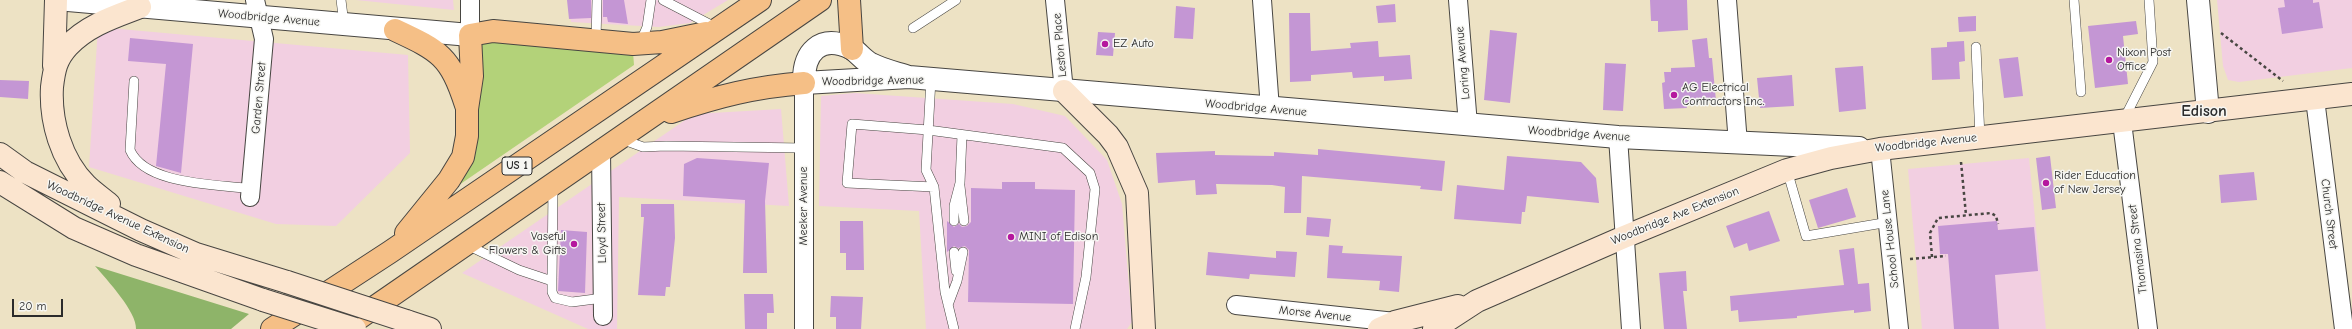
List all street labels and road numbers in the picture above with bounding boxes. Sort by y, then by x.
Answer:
street label: Woodbridge Avenue [217,6,321,30]
street label: Leston Place [1050,12,1070,78]
street label: Loring Avenue [1453,26,1473,100]
street label: Garden Street [249,61,269,135]
street label: Woodbridge Avenue [822,73,924,89]
street label: Woodbridge Avenue [1204,96,1308,120]
street label: Woodbridge Avenue [1528,123,1630,145]
street label: Woodbridge Avenue [1874,130,1978,156]
road number: US 1 [502,157,532,175]
street label: Meeker Avenue [797,167,811,245]
street label: Woodbridge Avenue Extension [44,178,192,256]
street label: Church Street [2318,178,2340,250]
street label: Woodbridge Ave Extension [1609,184,1741,248]
street label: School House Lane [1878,189,1902,289]
street label: Lloyd Street [594,203,610,263]
street label: Thomasina Street [2125,204,2151,294]
street label: Morse Avenue [1278,303,1352,325]

